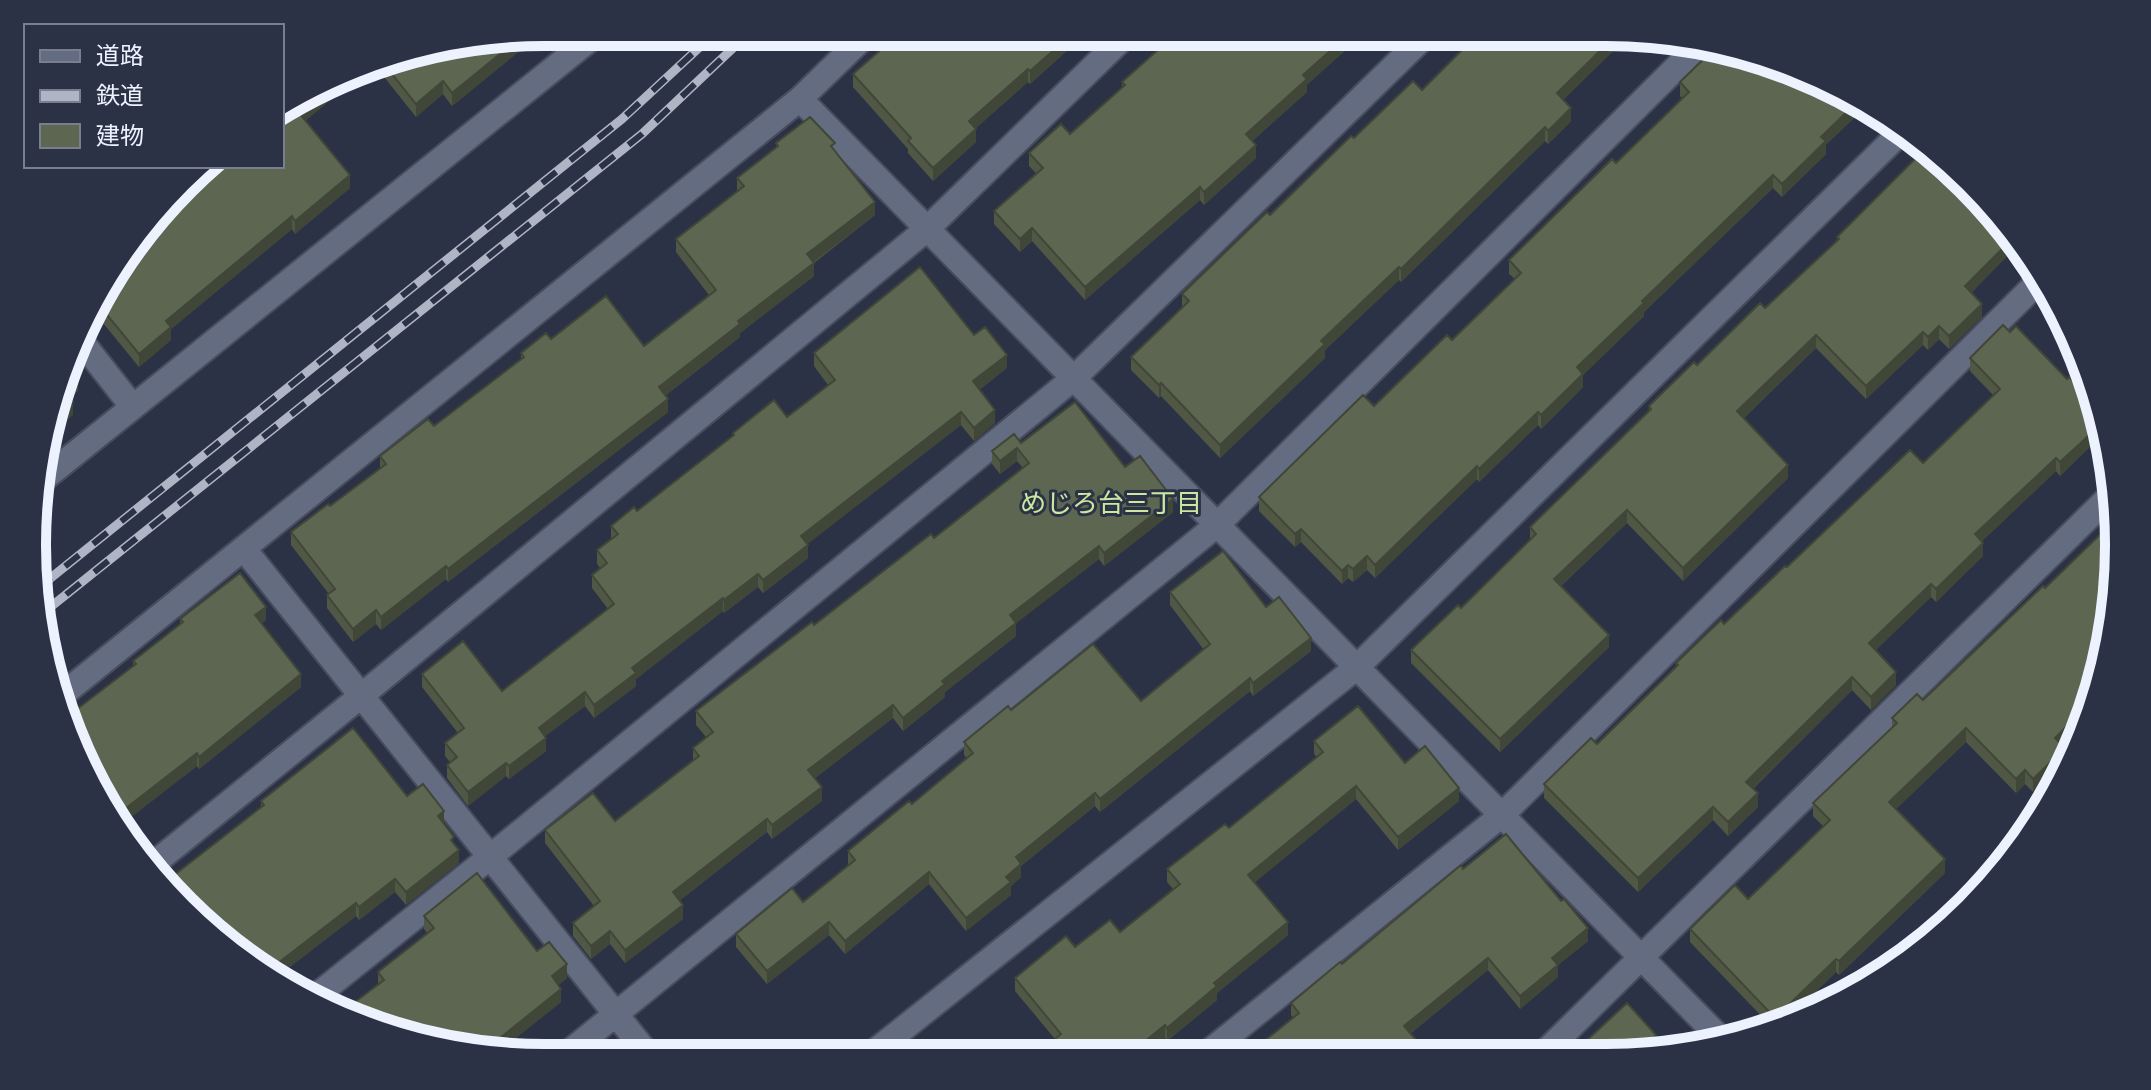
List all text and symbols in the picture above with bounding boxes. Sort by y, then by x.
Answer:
legend [24,24,284,168]
text: 道路 [96,40,144,71]
text: 鉄道 [96,80,144,111]
text: 建物 [96,120,144,151]
district label: めじろ台三丁目 [1020,486,1202,519]

